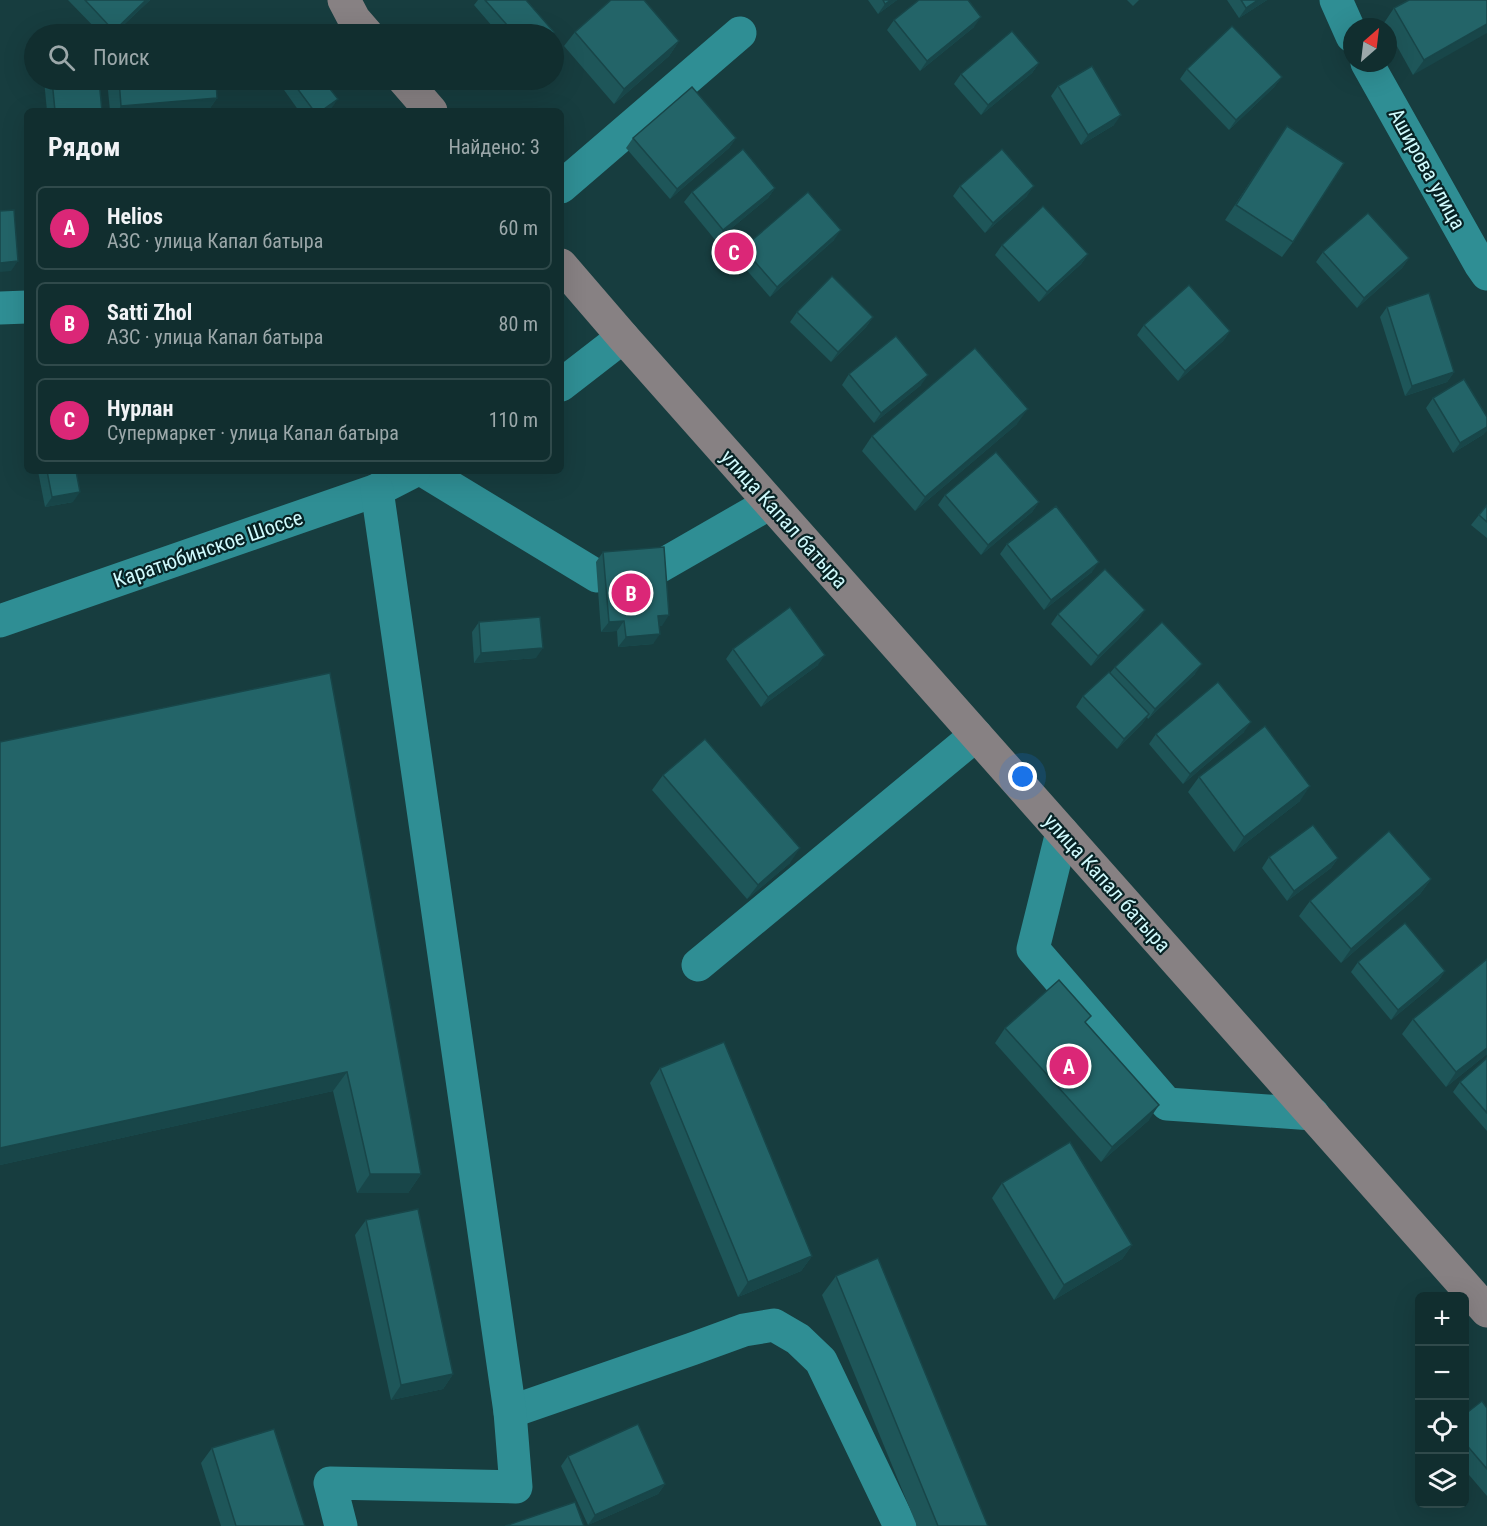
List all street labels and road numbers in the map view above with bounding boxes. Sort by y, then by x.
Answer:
street label: Аширова улица [1384,104,1470,234]
street label: улица Капал батыра [716,445,852,593]
street label: Каратюбинское Шоссе [110,505,306,593]
street label: улица Капал батыра [1039,809,1175,957]

